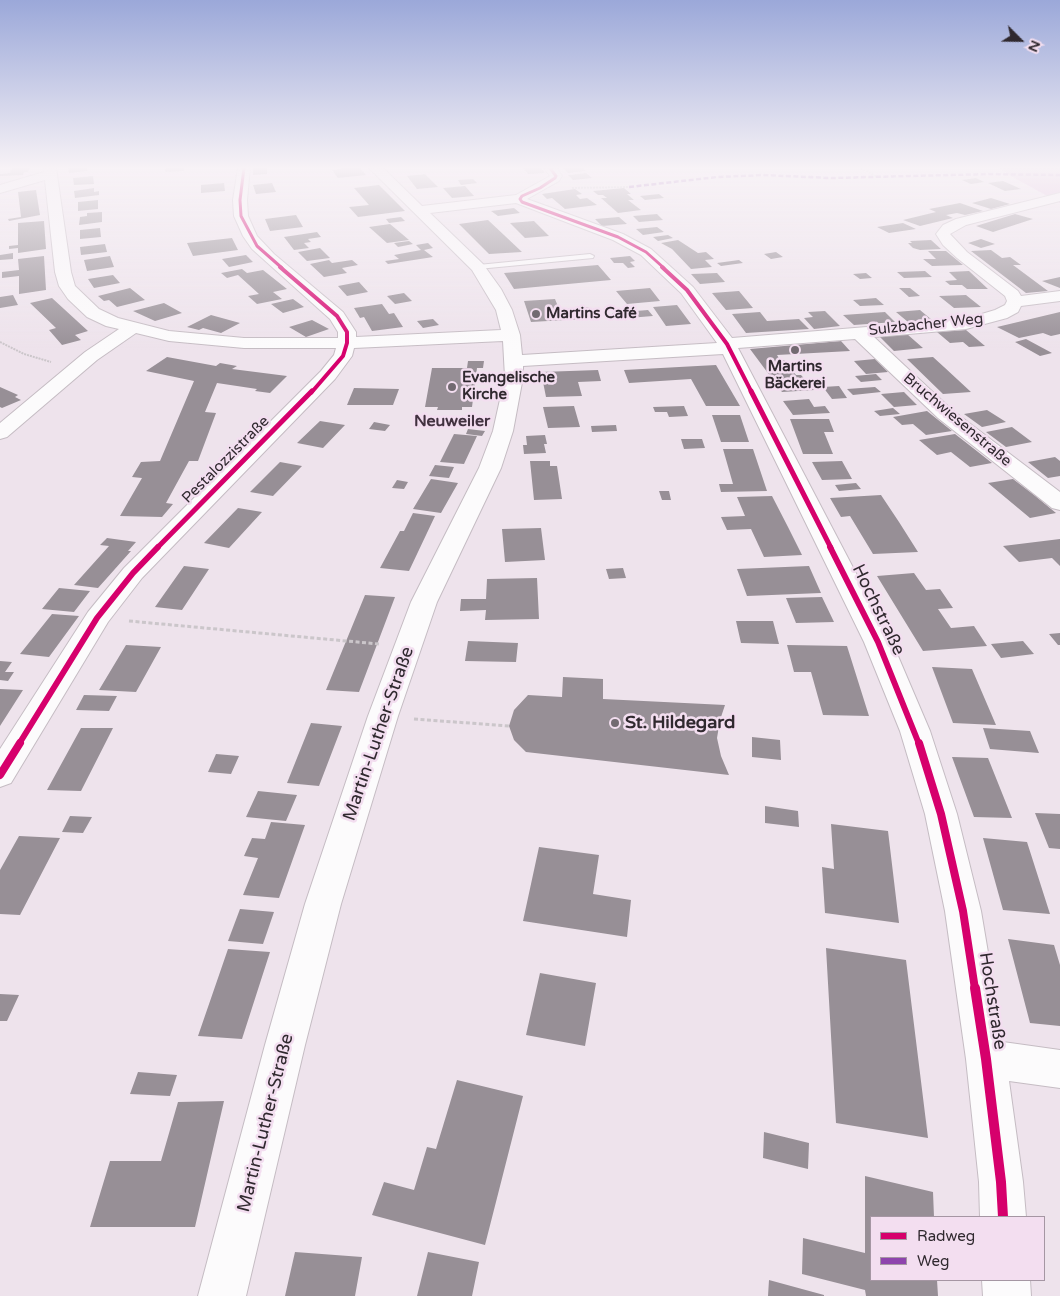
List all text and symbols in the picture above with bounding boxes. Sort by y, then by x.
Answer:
north arrow [995,15,1045,65]
text: N [1024,38,1044,55]
place label: Martins Café [546,305,637,323]
marker: Martins Café [530,308,542,320]
street label: Sulzbacher Weg [868,310,984,340]
marker: Martins Bäckerei [789,344,801,356]
place label: Martins Bäckerei [764,358,826,393]
place label: Evangelische Kirche [462,369,555,404]
street label: Bruchwiesenstraße [899,369,1015,471]
marker: Evangelische Kirche [446,381,458,393]
district label: Neuweiler [414,412,490,432]
street label: Pestalozzistraße [179,413,273,507]
street label: Hochstraße [847,561,909,659]
street label: Martin-Luther-Straße [339,644,419,824]
place label: St. Hildegard [625,712,735,734]
marker: St. Hildegard [609,717,621,729]
street label: Hochstraße [974,951,1010,1051]
street label: Martin-Luther-Straße [233,1032,299,1214]
legend [870,1216,1045,1281]
text: Radweg [917,1227,975,1245]
text: Weg [917,1252,949,1270]

